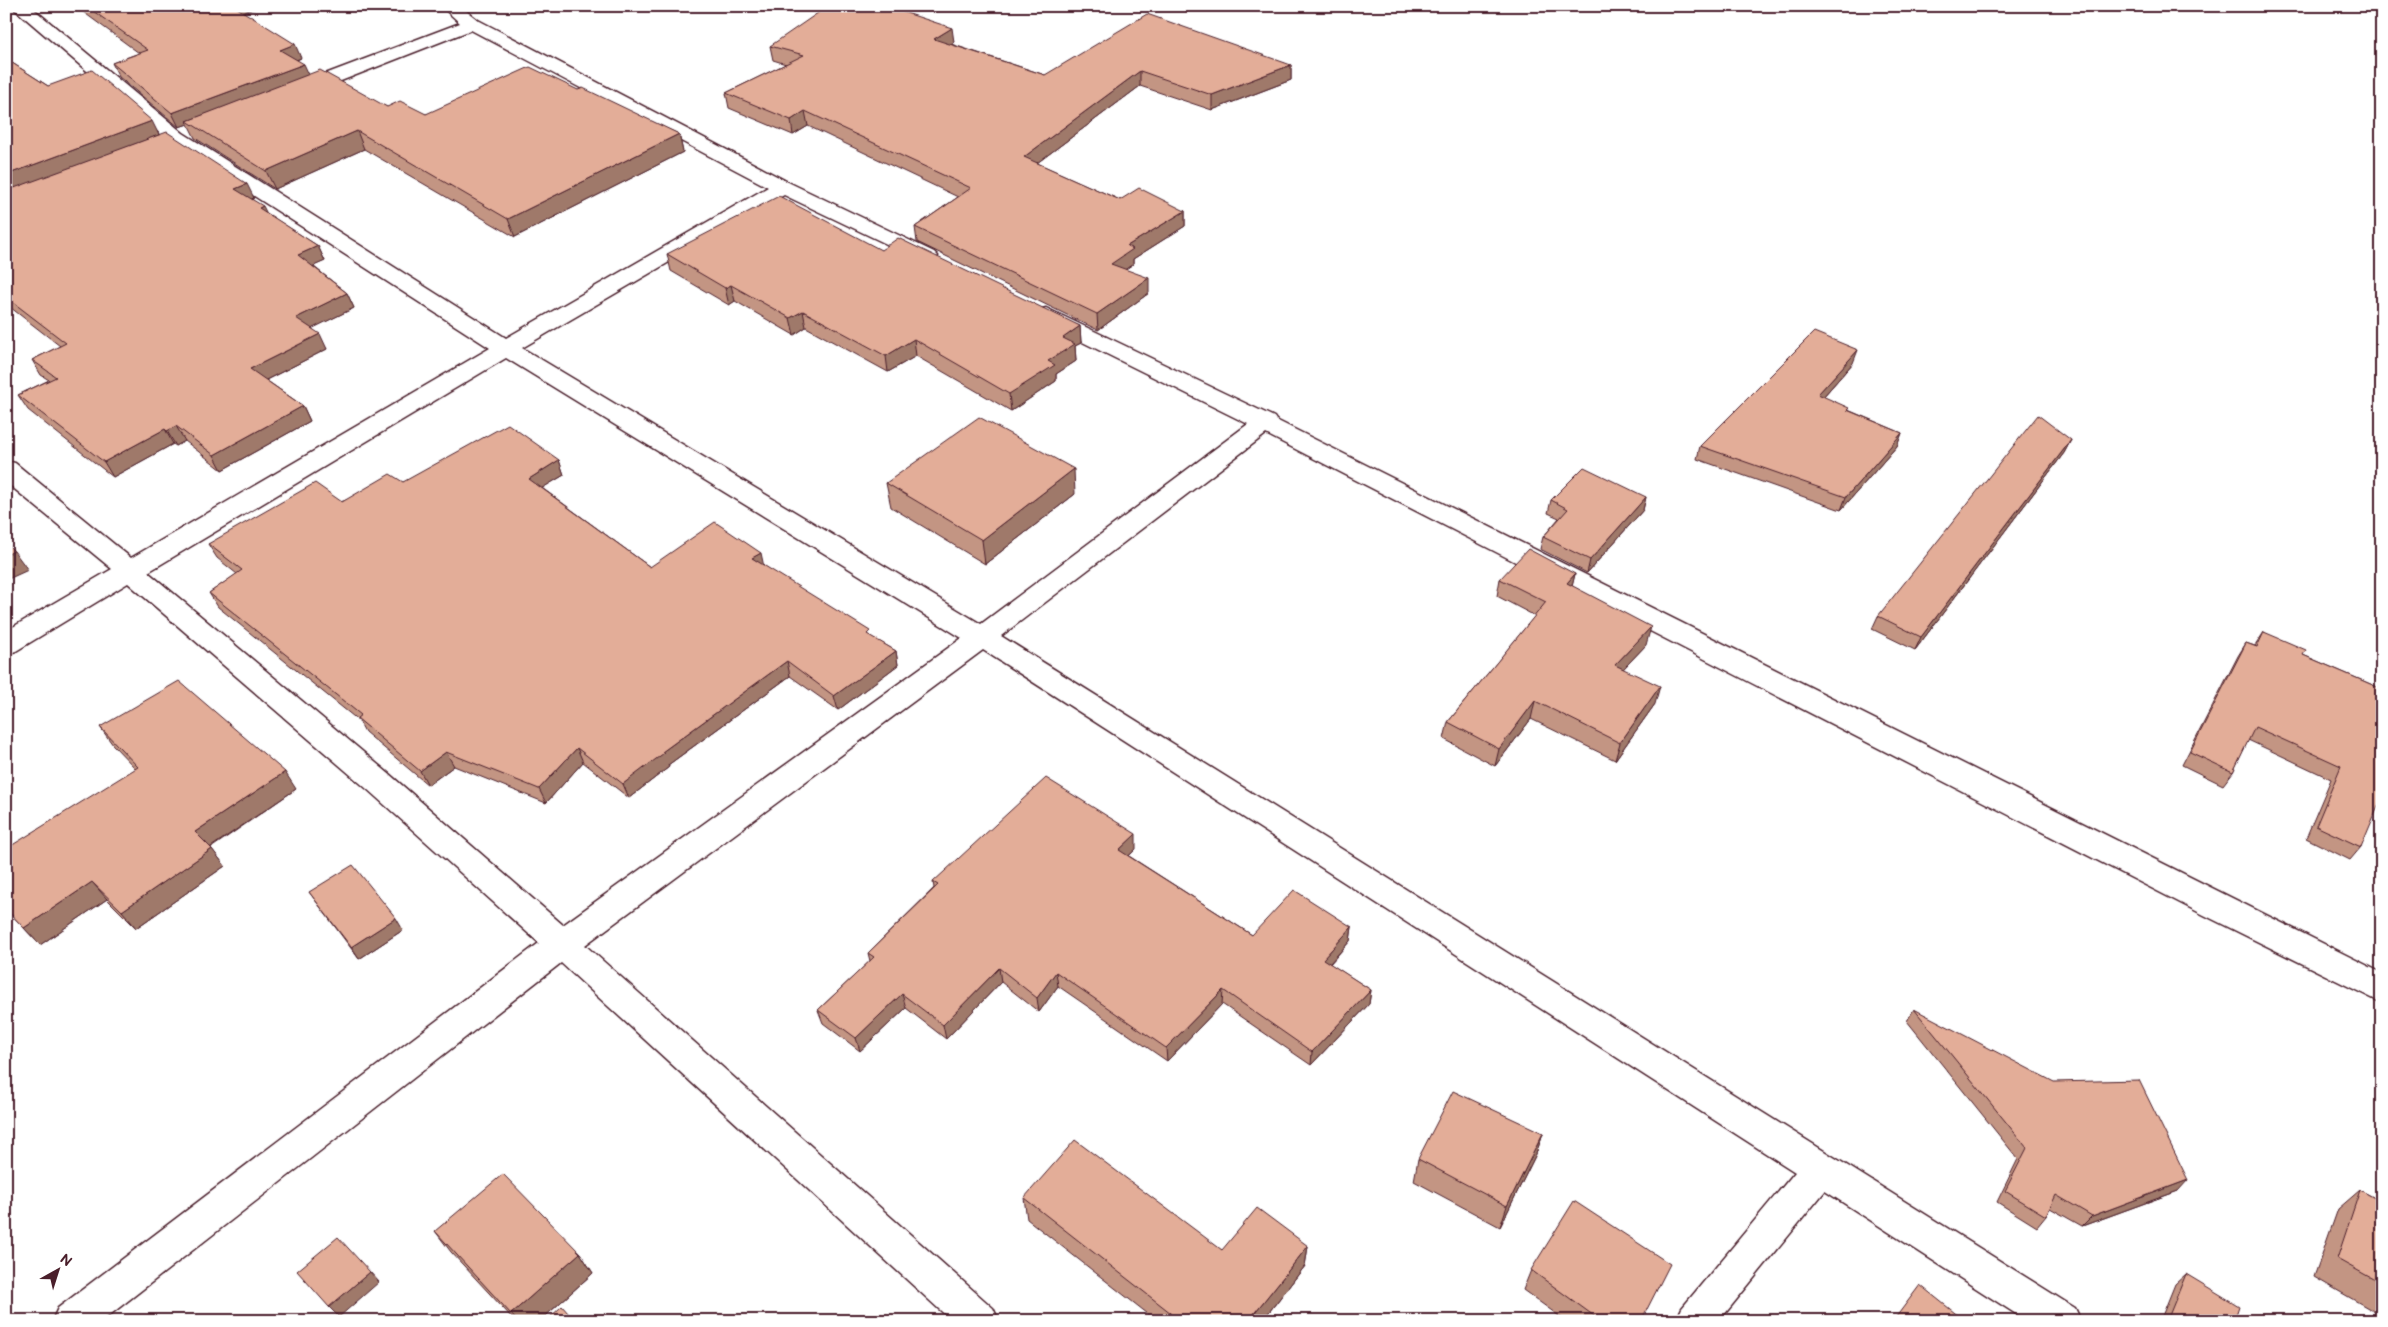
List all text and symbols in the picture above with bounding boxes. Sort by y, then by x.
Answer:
north arrow [32,1244,82,1294]
text: N [56,1250,75,1270]

